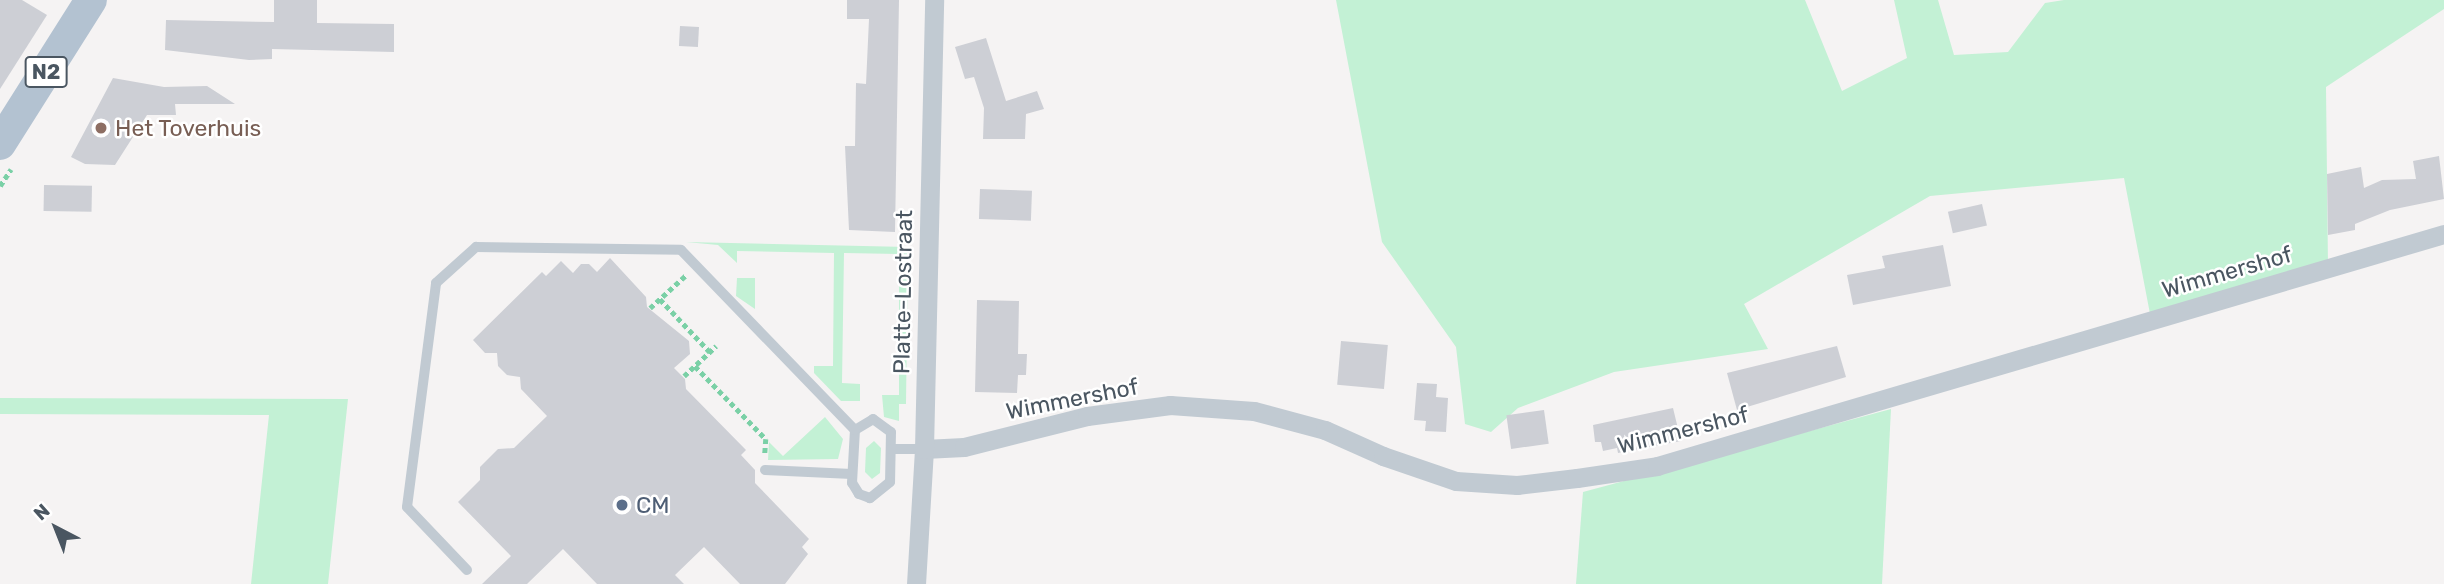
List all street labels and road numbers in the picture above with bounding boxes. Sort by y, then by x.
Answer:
road number: N2 [23,55,69,90]
street label: Platte-Lostraat [888,210,918,374]
street label: Wimmershof [2159,240,2295,304]
street label: Wimmershof [1004,373,1140,425]
street label: Wimmershof [1615,400,1751,460]

